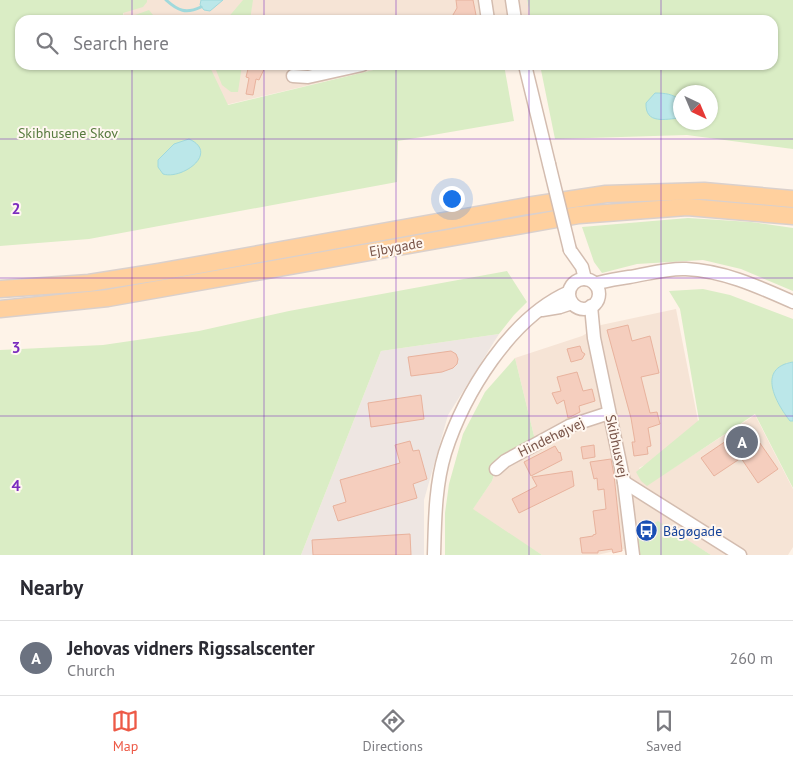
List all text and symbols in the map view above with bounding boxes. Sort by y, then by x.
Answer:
search box [15,15,778,70]
icon: search [33,29,61,57]
text: Search here [73,31,169,55]
north arrow [673,85,718,130]
park label: Skibhusene Skov [18,124,118,142]
your location [439,186,465,212]
text: 2 [11,198,21,218]
street label: Ejbygade [368,233,424,261]
text: 3 [11,337,21,357]
street label: Hindehøjvej [515,413,587,461]
street label: Skibhusvej [602,413,632,479]
pin: A [726,423,758,461]
text: 4 [11,475,21,495]
bus stop icon: Bågøgade [635,519,659,543]
place label: Bågøgade [663,522,722,540]
text: Nearby [20,574,83,601]
text: Jehovas vidners Rigssalscenter [67,636,315,660]
text: A [31,648,41,668]
text: 260 m [730,648,773,668]
text: Church [67,660,115,680]
tab: Map [111,707,139,755]
tab: Directions [362,707,423,755]
tab: Saved [646,707,682,755]

